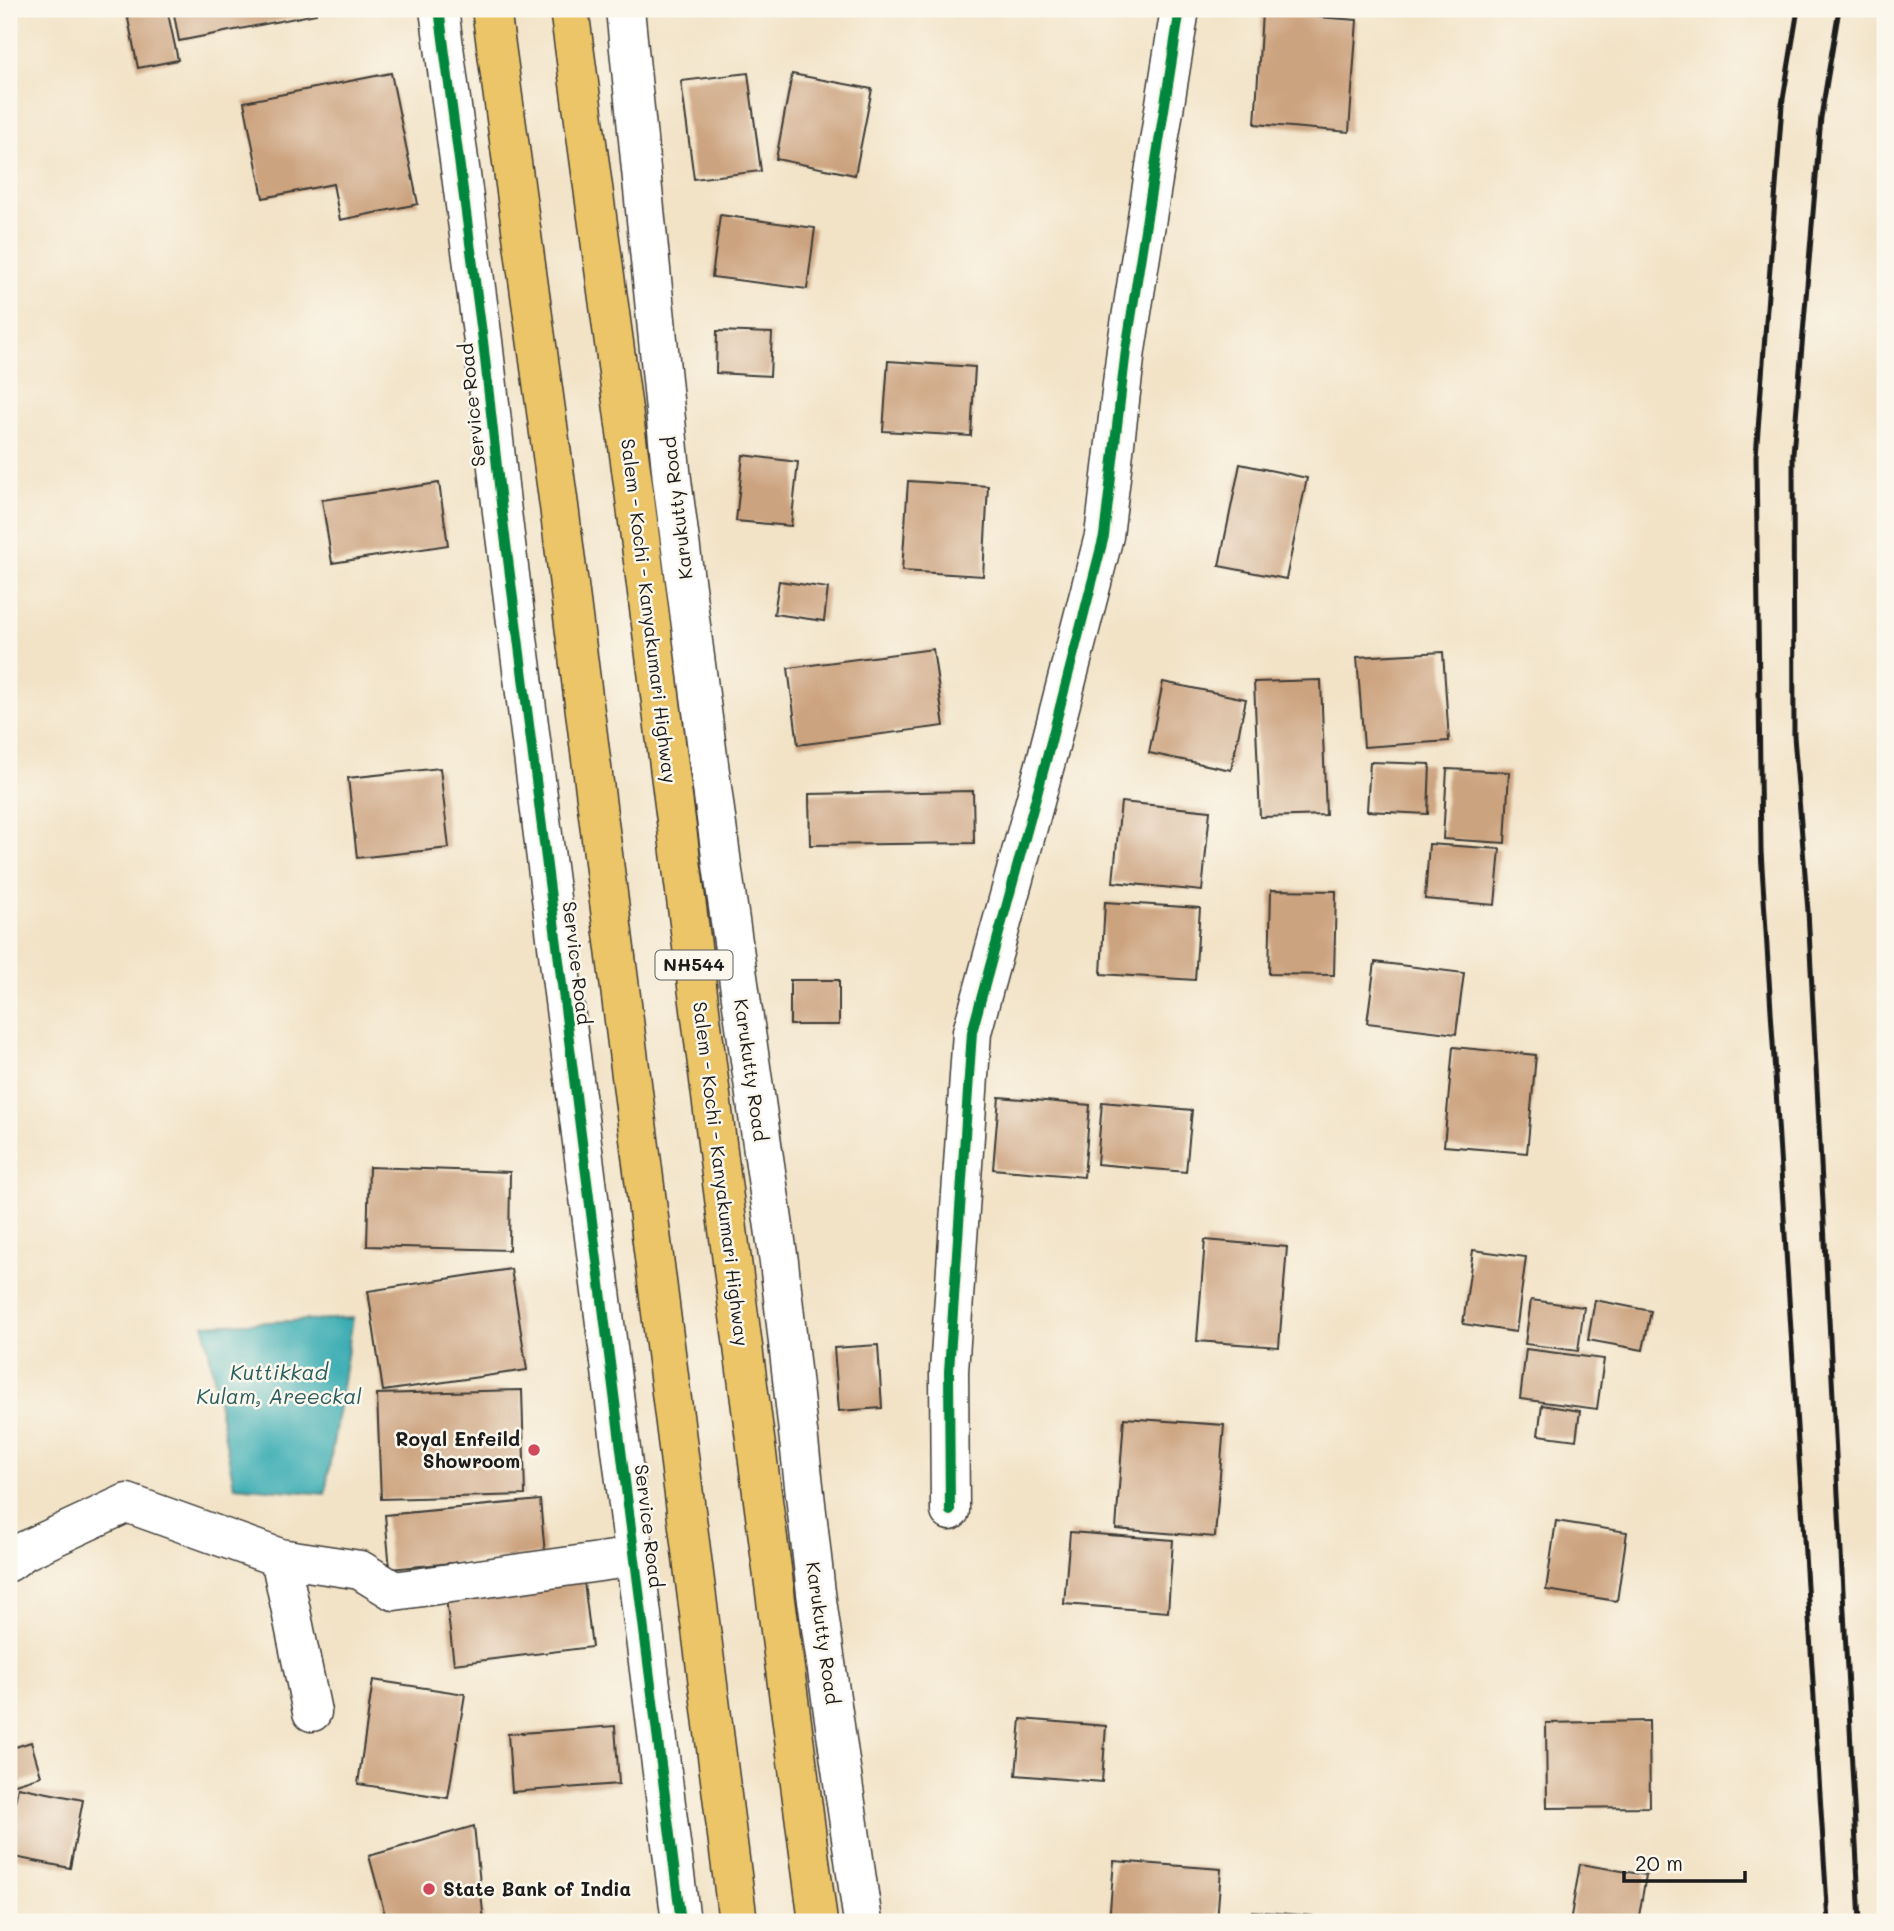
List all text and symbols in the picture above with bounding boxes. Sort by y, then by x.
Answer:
street label: Service Road [453,342,490,468]
street label: Karukutty Road [655,435,698,581]
street label: Salem - Kochi - Kanyakumari Highway [616,437,683,785]
street label: Service Road [558,900,597,1026]
road number: NH544 [656,950,732,980]
street label: Karukutty Road [729,997,774,1143]
street label: Salem - Kochi - Kanyakumari Highway [688,1000,755,1348]
water label: Kuttikkad Kulam, Areeckal [196,1358,362,1409]
place label: Royal Enfeild Showroom [395,1426,520,1473]
marker: Royal Enfeild Showroom [526,1442,542,1458]
street label: Service Road [630,1463,669,1589]
street label: Karukutty Road [801,1560,846,1706]
scale bar [1624,1840,1745,1884]
text: 20 m [1635,1849,1683,1876]
place label: State Bank of India [443,1876,631,1901]
marker: State Bank of India [421,1881,437,1897]

